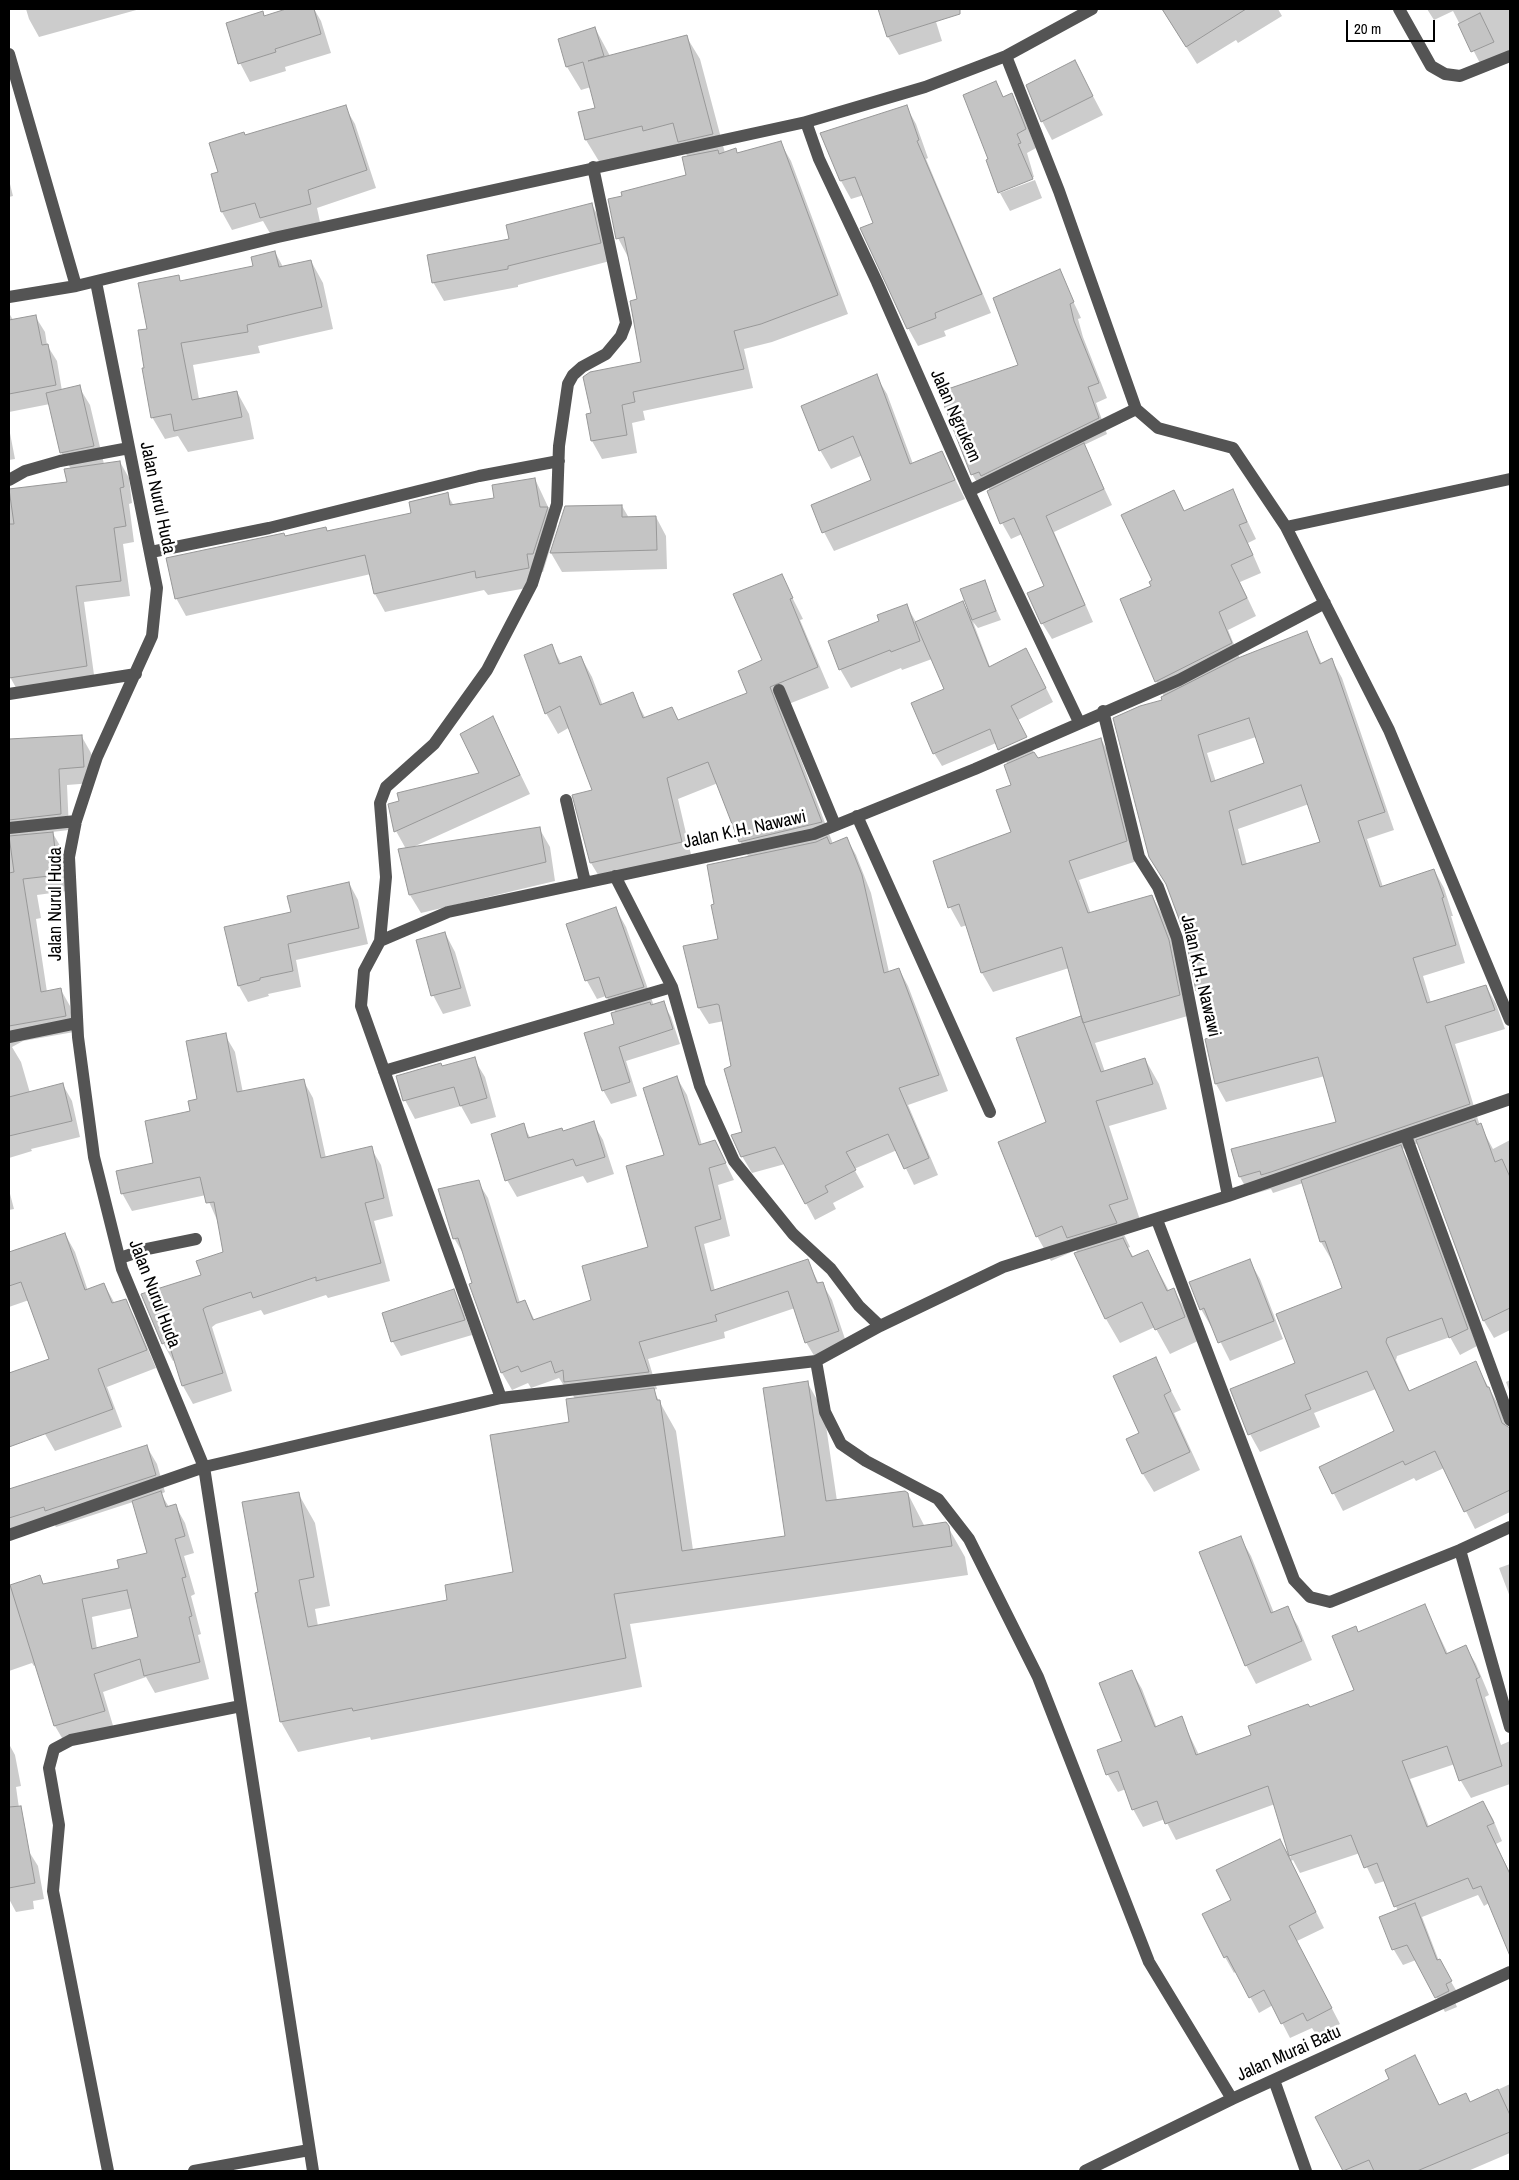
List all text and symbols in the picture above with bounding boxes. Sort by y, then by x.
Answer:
scale bar [1349,10,1438,42]
text: 20 m [1354,18,1381,39]
street label: Jalan Ngrukem [925,366,985,466]
street label: Jalan Nurul Huda [135,440,179,556]
street label: Jalan K.H. Nawawi [682,806,808,854]
street label: Jalan Nurul Huda [45,847,67,961]
street label: Jalan K.H. Nawawi [1175,913,1225,1039]
street label: Jalan Nurul Huda [123,1237,185,1351]
street label: Jalan Murai Batu [1234,2021,1344,2087]

